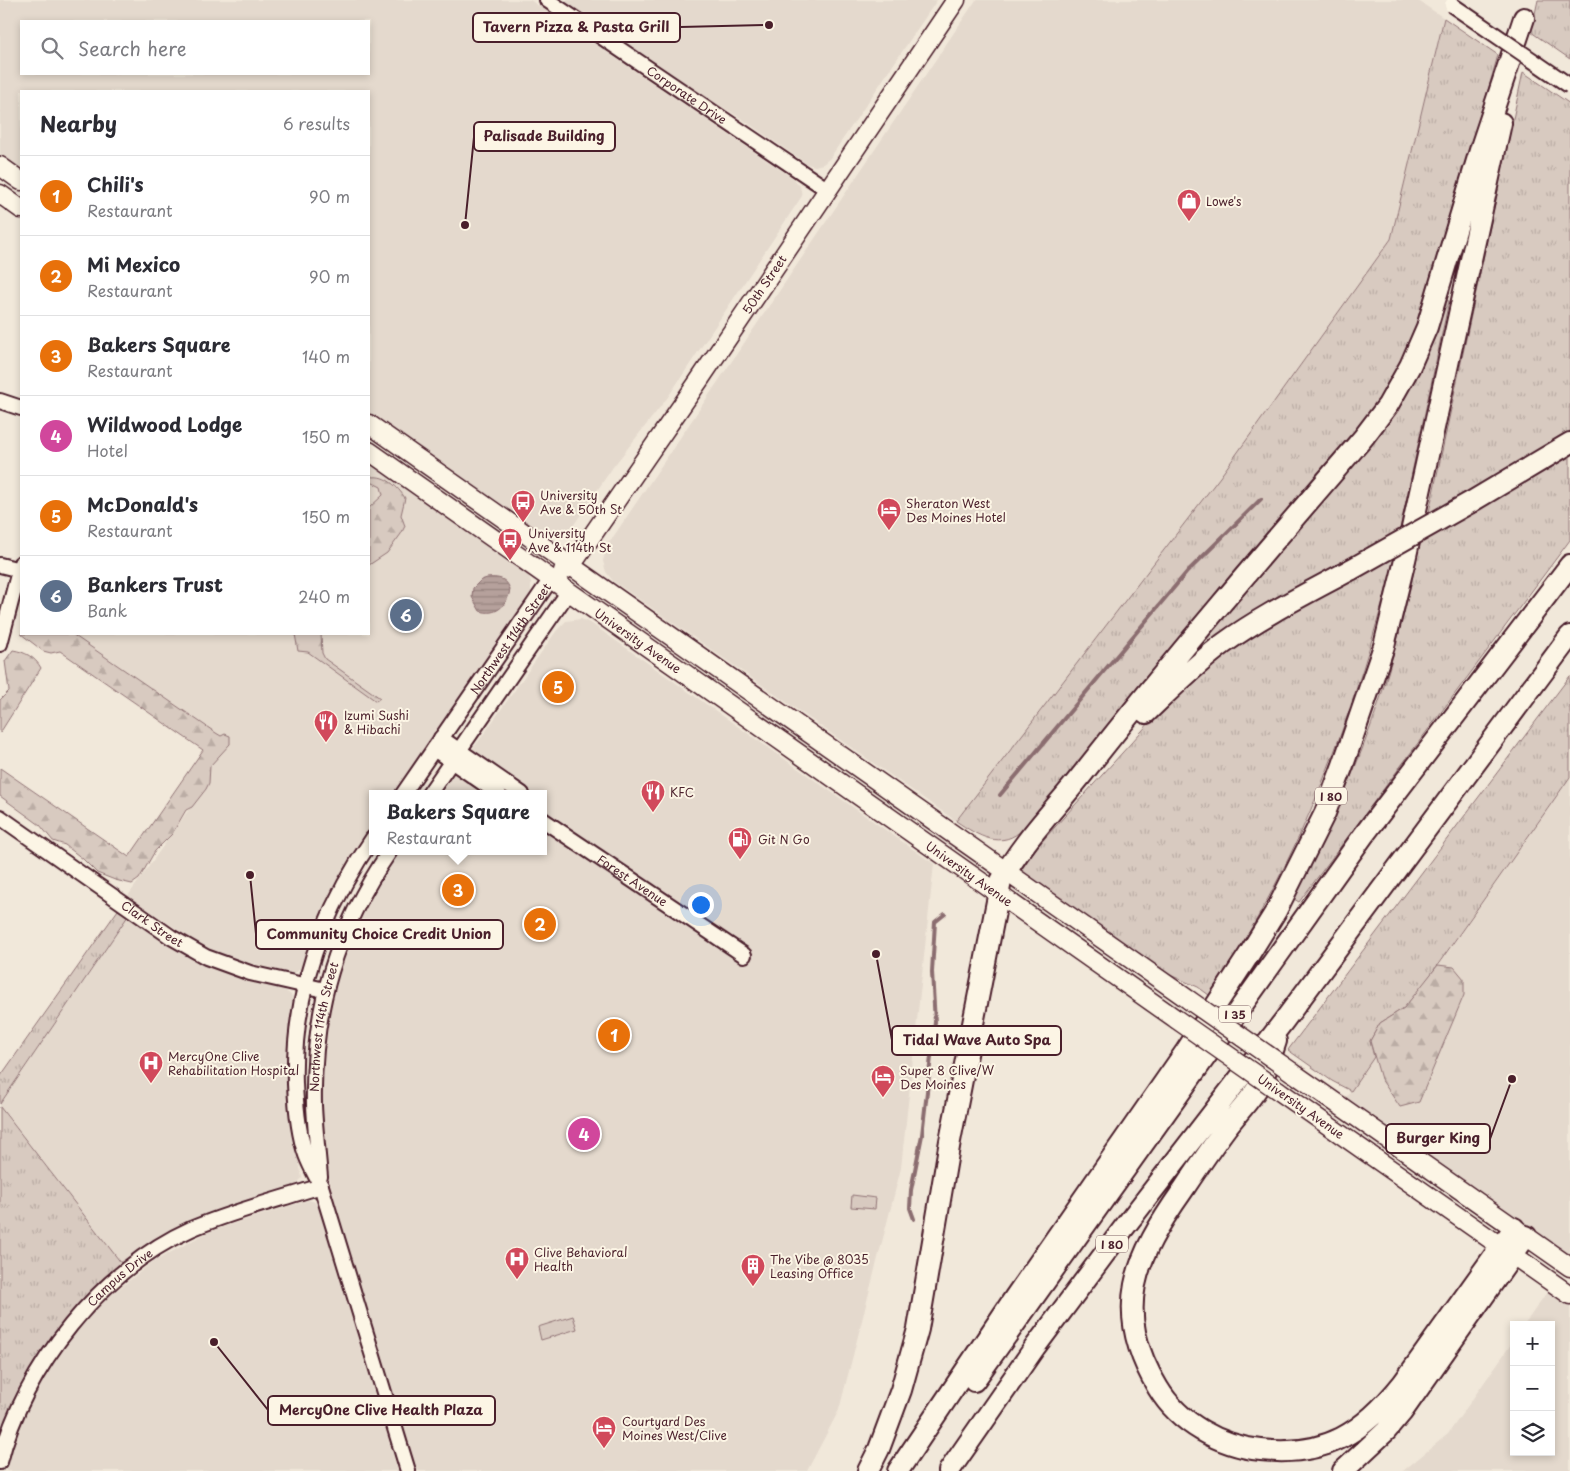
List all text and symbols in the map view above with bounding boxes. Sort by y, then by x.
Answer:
callout: Tavern Pizza & Pasta Grill [473,13,680,42]
text: Tavern Pizza & Pasta Grill [483,16,669,37]
search box [20,20,370,75]
icon: search [38,34,66,62]
text: Search here [78,34,187,62]
street label: Corporate Drive [643,61,731,128]
text: Nearby [40,107,117,139]
text: 6 results [283,111,350,135]
callout: Palisade Building [474,122,615,151]
text: Palisade Building [483,125,605,146]
text: Chili's [87,170,144,198]
text: 1 [52,184,60,208]
text: 90 m [309,184,350,208]
shop icon: Lowe's [1176,188,1202,222]
place label: Lowe's [1206,192,1242,210]
text: Restaurant [87,198,173,222]
text: Mi Mexico [87,250,180,278]
street label: 50th Street [738,251,791,317]
text: 2 [50,264,62,288]
text: 90 m [309,264,350,288]
text: Restaurant [87,278,173,302]
text: Bakers Square [87,330,231,358]
text: 3 [51,344,61,368]
text: 140 m [302,344,350,368]
text: Restaurant [87,358,173,382]
text: Wildwood Lodge [87,410,242,438]
text: 4 [51,424,61,448]
text: 150 m [302,424,350,448]
text: Hotel [87,438,128,462]
place label: University Ave & 50th St [540,486,622,518]
bus stop icon: University Ave & 50th St [510,489,536,523]
text: McDonald's [87,490,198,518]
place label: Sheraton West Des Moines Hotel [906,494,1006,526]
hotel icon: Sheraton West Des Moines Hotel [876,497,902,531]
text: 5 [51,504,61,528]
text: 150 m [302,504,350,528]
text: Restaurant [87,518,173,542]
place label: University Ave & 114th St [528,524,611,556]
bus stop icon: University Ave & 114th St [497,527,523,561]
text: Bankers Trust [87,570,223,598]
street label: Northwest 114th Street [465,579,555,698]
text: 6 [50,584,62,608]
text: 240 m [298,584,350,608]
pin: 6 [390,596,422,634]
text: Bank [87,598,127,622]
street label: University Avenue [591,603,686,678]
pin: 5 [542,668,574,706]
place label: Izumi Sushi & Hibachi [344,706,409,738]
restaurant icon: Izumi Sushi & Hibachi [313,709,339,743]
restaurant icon: KFC [640,779,666,813]
place label: KFC [670,783,694,801]
road number: I 80 [1315,788,1347,804]
popup [369,790,547,855]
text: Bakers Square [386,797,530,825]
text: Restaurant [386,825,472,849]
fuel station icon: Git N Go [727,826,753,860]
place label: Git N Go [758,830,810,848]
street label: University Avenue [922,837,1017,911]
street label: Forest Avenue [594,850,672,911]
pin: 3 [442,871,474,909]
your location [688,892,714,918]
street label: Clark Street [118,896,187,951]
pin: 2 [524,905,556,943]
callout: Community Choice Credit Union [256,920,503,949]
text: Community Choice Credit Union [267,923,491,944]
street label: Northwest 114th Street [305,960,342,1092]
road number: I 35 [1219,1006,1251,1022]
pin: 1 [598,1016,630,1054]
callout: Tidal Wave Auto Spa [892,1026,1061,1055]
text: Tidal Wave Auto Spa [903,1029,1052,1050]
place label: MercyOne Clive Rehabilitation Hospital [168,1047,299,1079]
hospital icon: MercyOne Clive Rehabilitation Hospital [138,1050,164,1084]
place label: Super 8 Clive/W Des Moines [900,1061,995,1093]
hotel icon: Super 8 Clive/W Des Moines [870,1064,896,1098]
street label: University Avenue [1254,1069,1349,1143]
pin: 4 [568,1115,600,1153]
callout: Burger King [1386,1124,1490,1153]
text: Burger King [1396,1127,1480,1148]
road number: I 80 [1096,1236,1128,1252]
place label: Clive Behavioral Health [534,1243,627,1275]
street label: Campus Drive [83,1244,156,1310]
hospital icon: Clive Behavioral Health [504,1246,530,1280]
place label: The Vibe @ 8035 Leasing Office [770,1250,869,1282]
building icon: The Vibe @ 8035 Leasing Office [740,1253,766,1287]
map controls [1510,1321,1555,1456]
button: + [1510,1321,1555,1366]
button: − [1510,1366,1555,1411]
callout: MercyOne Clive Health Plaza [268,1396,495,1425]
text: MercyOne Clive Health Plaza [279,1399,483,1420]
button: layers [1510,1411,1555,1456]
place label: Courtyard Des Moines West/Clive [622,1412,727,1444]
hotel icon: Courtyard Des Moines West/Clive [591,1415,617,1449]

